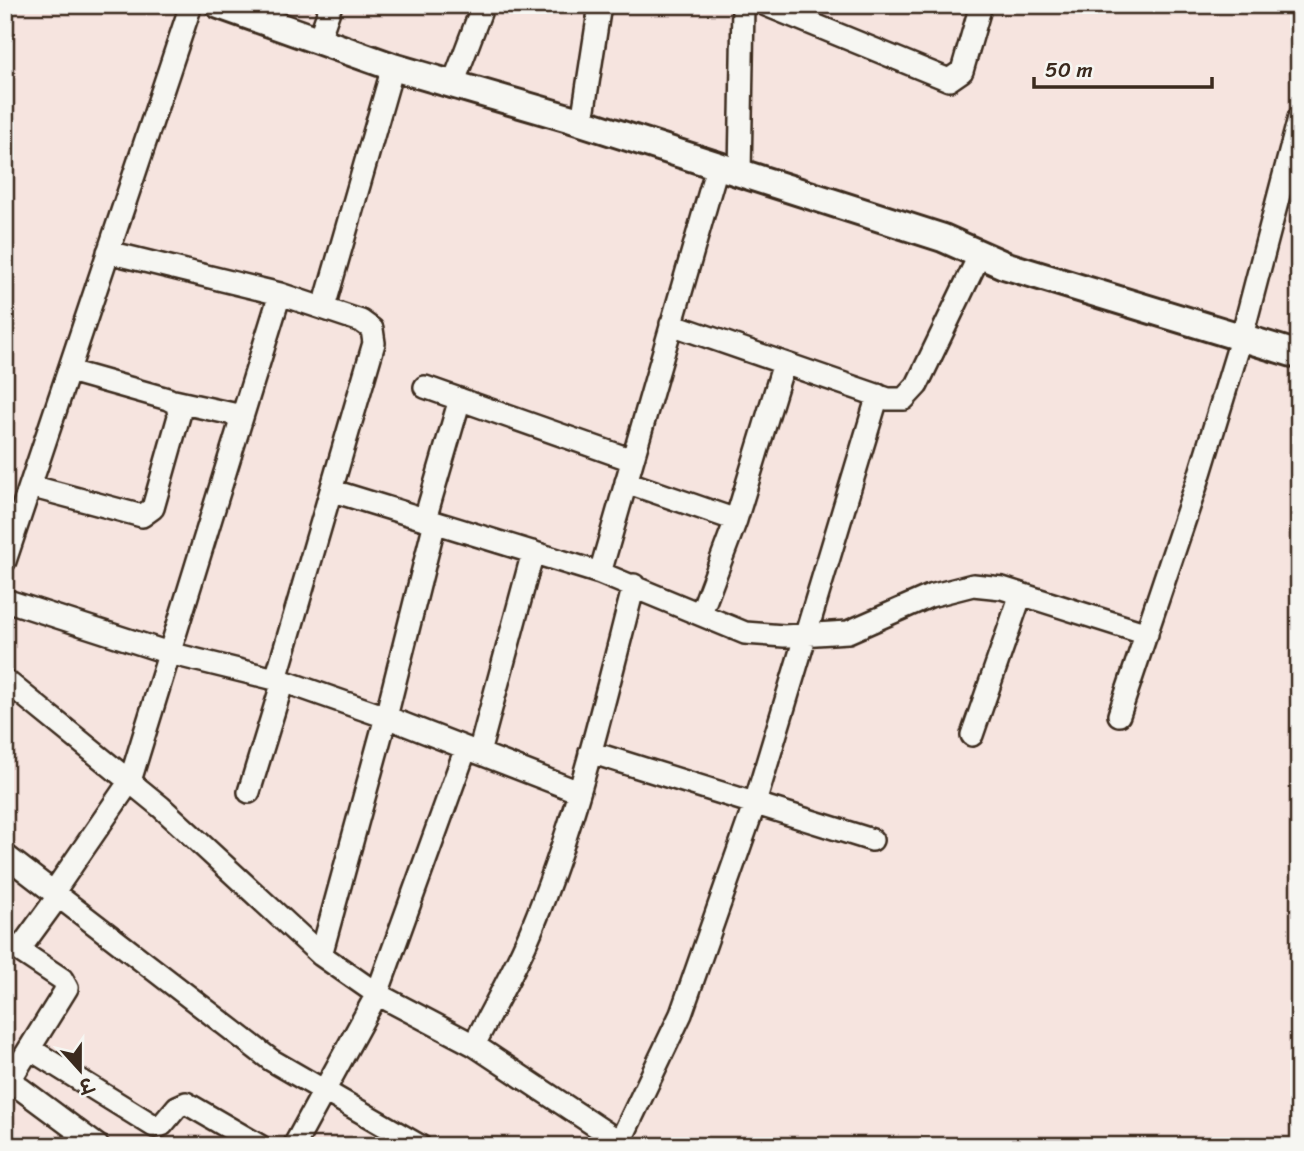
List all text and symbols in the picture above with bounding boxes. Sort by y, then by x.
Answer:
scale bar [1034,46,1213,90]
text: 50 m [1045,51,1093,89]
north arrow [46,1036,116,1106]
text: उ [72,1067,100,1104]

